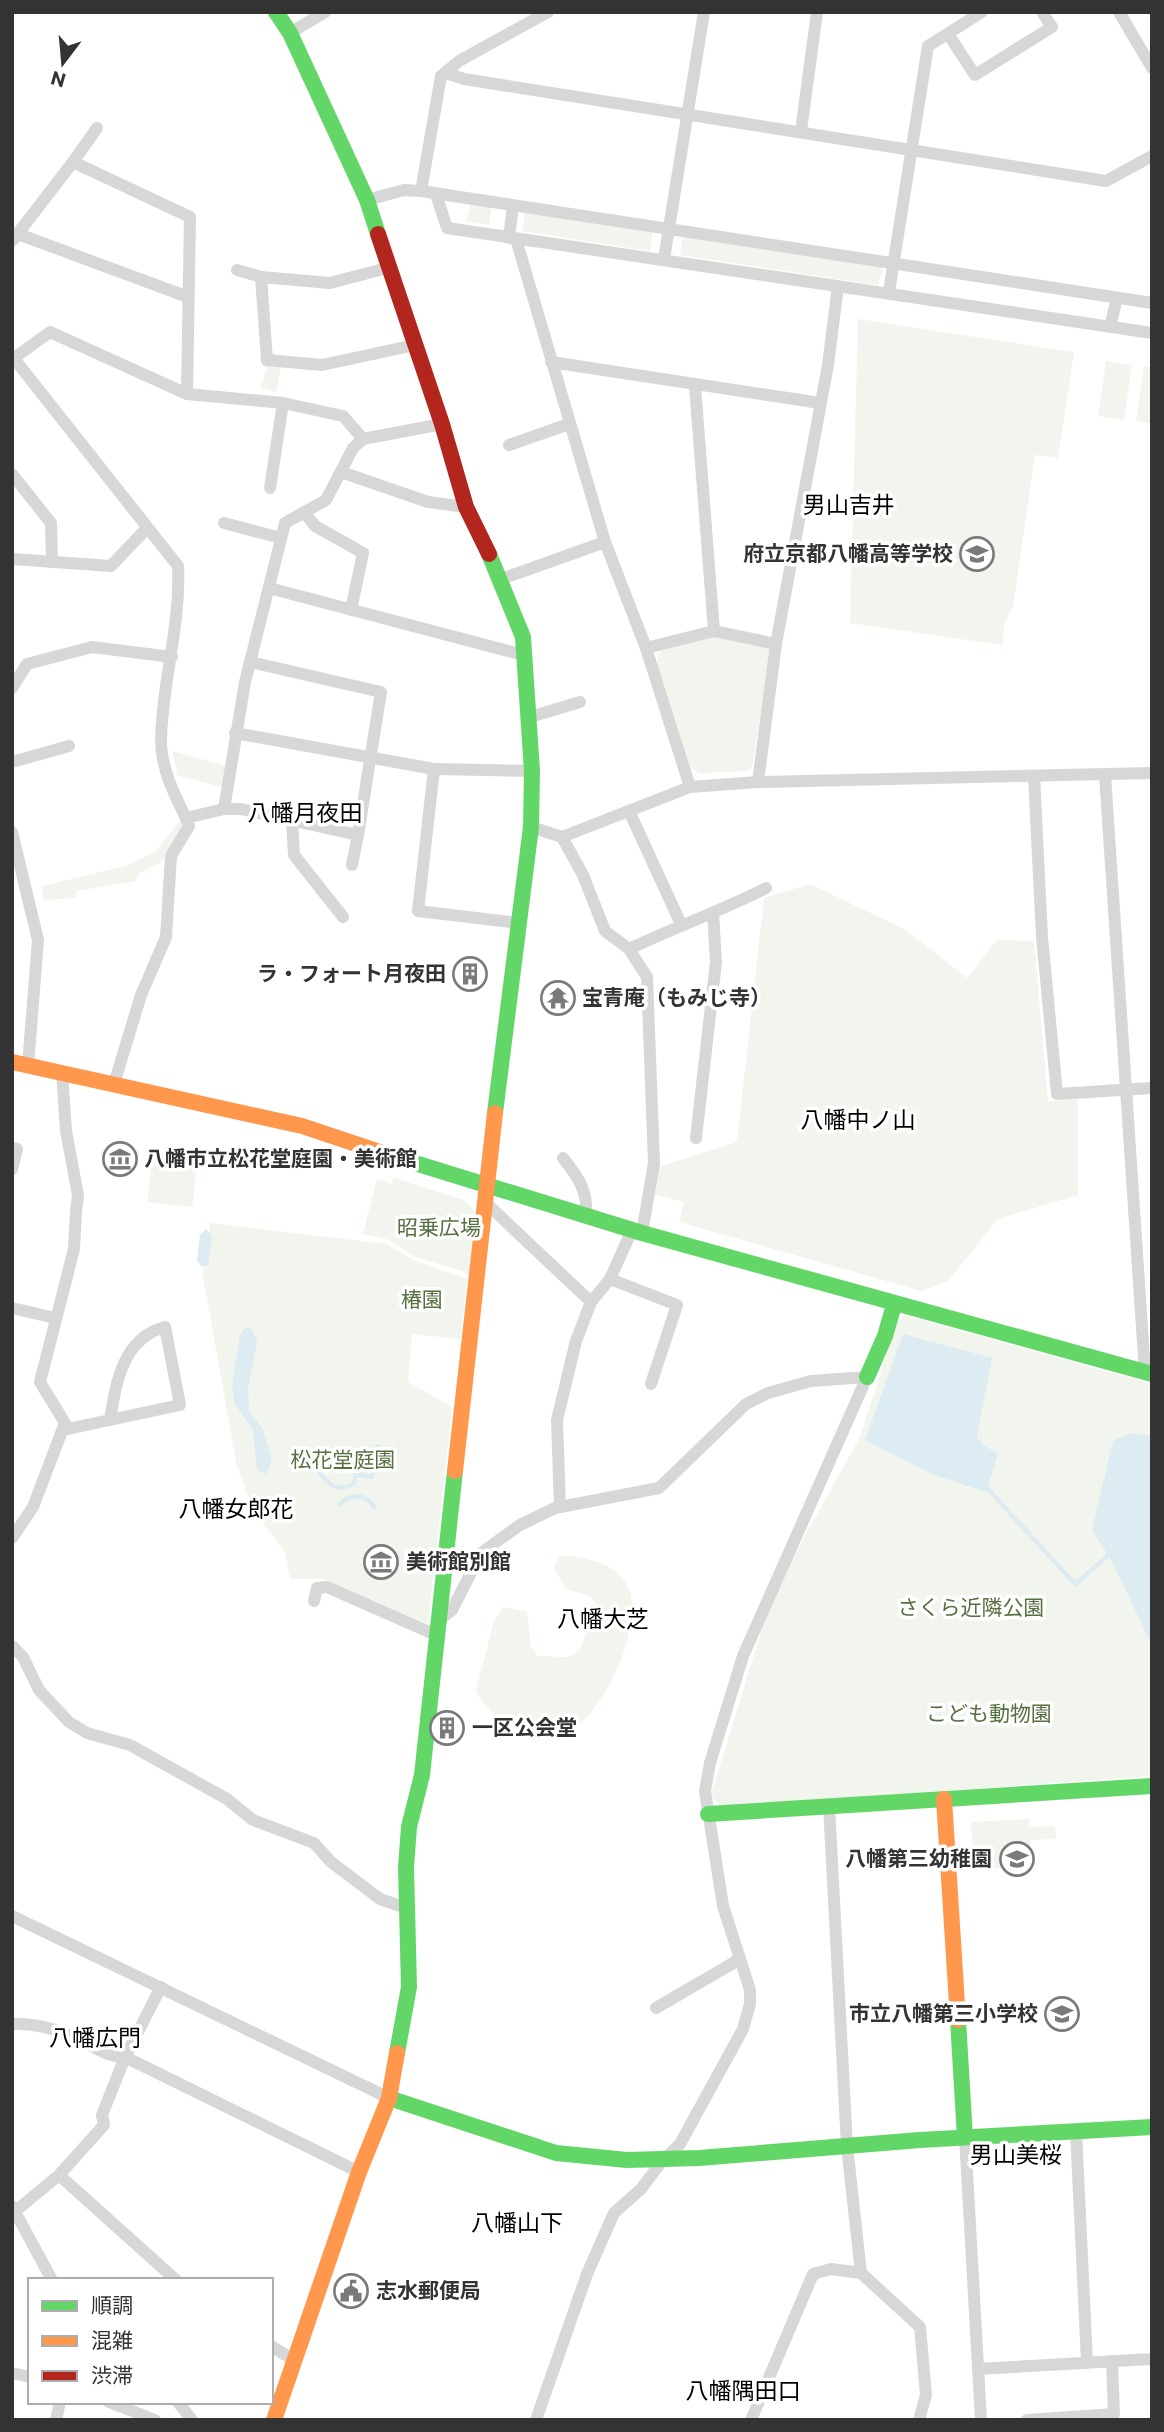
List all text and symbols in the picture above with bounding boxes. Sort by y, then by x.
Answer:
north arrow [28,28,98,98]
text: N [48,67,68,93]
district label: 男山吉井 [803,490,895,518]
school or university icon: 府立京都八幡高等学校 [958,535,996,573]
place label: 府立京都八幡高等学校 [743,540,953,565]
district label: 八幡月夜田 [248,798,363,826]
building icon: ラ・フォート月夜田 [451,955,489,993]
place label: ラ・フォート月夜田 [257,960,446,985]
temple icon: 宝青庵（もみじ寺） [539,979,577,1017]
place label: 宝青庵（もみじ寺） [582,984,771,1009]
district label: 八幡中ノ山 [801,1105,916,1133]
museum icon: 八幡市立松花堂庭園・美術館 [101,1140,139,1178]
place label: 八幡市立松花堂庭園・美術館 [144,1145,417,1170]
park label: 昭乗広場 [397,1214,481,1239]
park label: 椿園 [401,1286,443,1311]
park label: 松花堂庭園 [291,1446,396,1471]
district label: 八幡女郎花 [179,1494,294,1522]
museum icon: 美術館別館 [362,1543,400,1581]
place label: 美術館別館 [406,1548,511,1573]
park label: さくら近隣公園 [898,1594,1045,1619]
district label: 八幡大芝 [557,1604,649,1632]
park label: こども動物園 [926,1700,1052,1725]
building icon: 一区公会堂 [428,1709,466,1747]
place label: 一区公会堂 [472,1714,577,1739]
school or university icon: 八幡第三幼稚園 [998,1840,1036,1878]
place label: 八幡第三幼稚園 [845,1845,992,1870]
school or university icon: 市立八幡第三小学校 [1043,1995,1081,2033]
place label: 市立八幡第三小学校 [849,2000,1038,2025]
district label: 八幡広門 [49,2023,141,2051]
district label: 男山美桜 [970,2140,1062,2168]
district label: 八幡山下 [471,2208,563,2236]
public building icon: 志水郵便局 [332,2272,370,2310]
place label: 志水郵便局 [376,2277,481,2302]
legend [28,2278,273,2404]
text: 順調 [91,2292,133,2317]
text: 混雑 [91,2327,133,2352]
text: 渋滞 [91,2362,133,2387]
district label: 八幡隅田口 [686,2376,801,2404]

